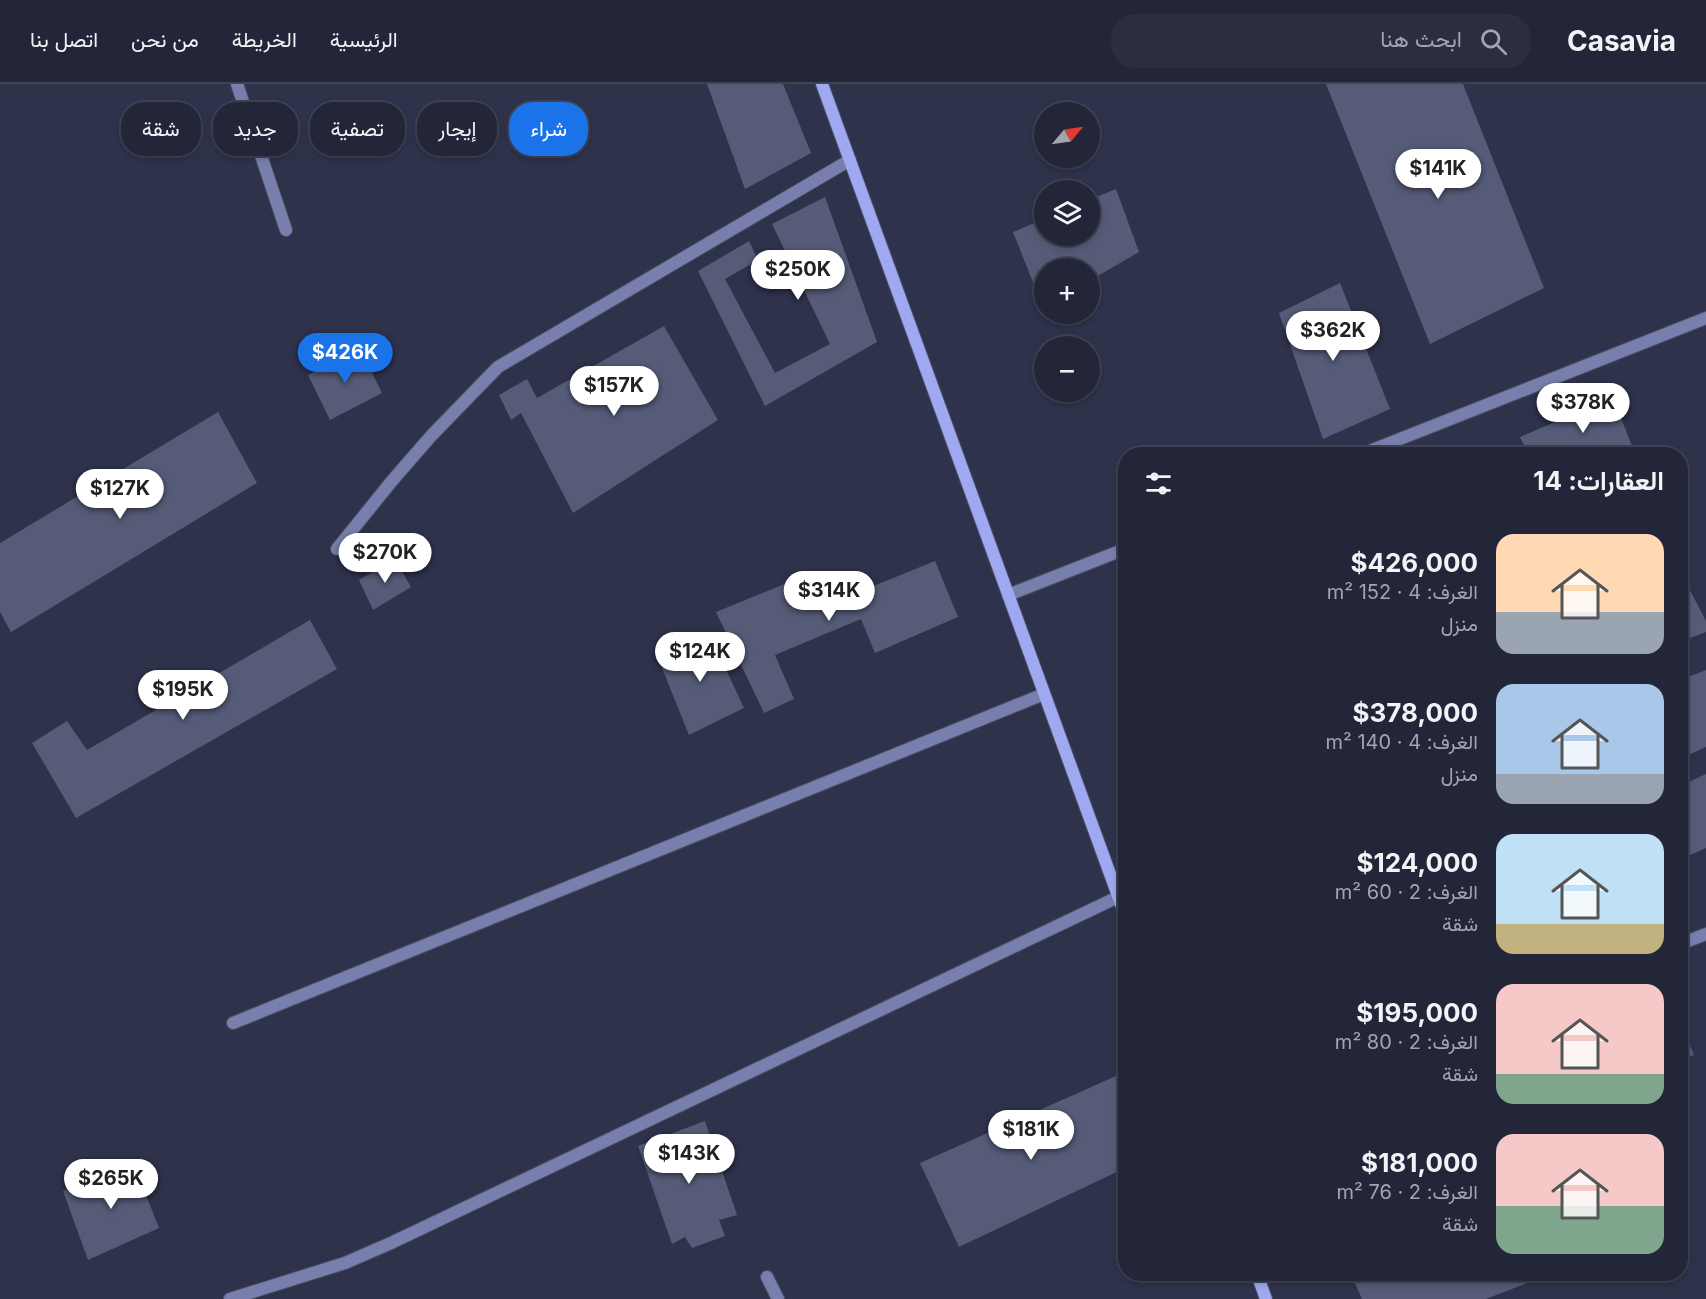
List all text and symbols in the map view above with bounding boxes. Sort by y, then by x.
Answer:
search box [1111,14,1531,68]
text: Casavia [1567,24,1676,58]
icon: search [1477,25,1510,58]
text: ابحث هنا [1380,26,1462,52]
text: اتصل بنا [30,27,98,52]
text: من نحن [131,27,199,52]
text: الخريطة [232,27,297,52]
text: الرئيسية [330,27,398,52]
chip: شقة [121,102,201,156]
chip: جديد [213,102,298,156]
chip: تصفية [310,102,405,156]
chip: إيجار [417,102,497,156]
chip: شراء [509,102,588,156]
north arrow [1034,102,1100,168]
map controls [1034,102,1100,402]
pin: $141K [1396,149,1480,200]
text: $141K [1409,156,1467,180]
button: layers [1034,180,1100,246]
pin: $250K [756,250,840,301]
text: $250K [765,257,831,281]
button: + [1034,258,1100,324]
pin: $362K [1291,311,1375,362]
text: $362K [1300,318,1366,342]
pin: $426K [303,333,387,384]
button: − [1034,336,1100,402]
text: $426K [312,340,378,364]
pin: $157K [572,366,656,417]
text: $157K [584,373,644,397]
pin: $378K [1541,383,1625,434]
text: $378K [1551,390,1615,414]
text: العقارات: 14 [1533,465,1664,496]
icon: filters [1142,467,1175,500]
pin: $127K [78,469,162,520]
text: $127K [90,476,150,500]
pin: $270K [343,533,427,584]
text: $270K [353,540,417,564]
text: $426,000 [1350,547,1478,578]
icon: home [1544,558,1616,630]
pin: $314K [787,571,871,622]
text: $314K [798,578,860,602]
text: الغرف: 4 · 152 m² [1327,580,1478,604]
text: منزل [1441,612,1478,636]
pin: $124K [658,632,742,683]
text: $124K [669,639,731,663]
pin: $195K [141,670,225,721]
text: $195K [152,677,214,701]
text: $378,000 [1353,697,1478,728]
icon: home [1544,708,1616,780]
text: الغرف: 4 · 140 m² [1325,730,1478,754]
text: منزل [1441,762,1478,786]
text: $124,000 [1357,847,1478,878]
icon: home [1544,858,1616,930]
text: الغرف: 2 · 60 m² [1335,880,1478,904]
text: شقة [1442,912,1478,936]
text: $195,000 [1356,997,1478,1028]
icon: home [1544,1008,1616,1080]
text: الغرف: 2 · 80 m² [1335,1030,1478,1054]
text: شقة [1442,1062,1478,1086]
pin: $181K [989,1110,1073,1161]
text: $181K [1002,1117,1060,1141]
pin: $143K [647,1134,731,1185]
text: $143K [658,1141,720,1165]
text: $181,000 [1361,1147,1478,1178]
icon: home [1544,1158,1616,1230]
pin: $265K [69,1159,153,1210]
text: $265K [78,1166,144,1190]
text: الغرف: 2 · 76 m² [1336,1180,1478,1204]
text: شقة [1442,1212,1478,1236]

